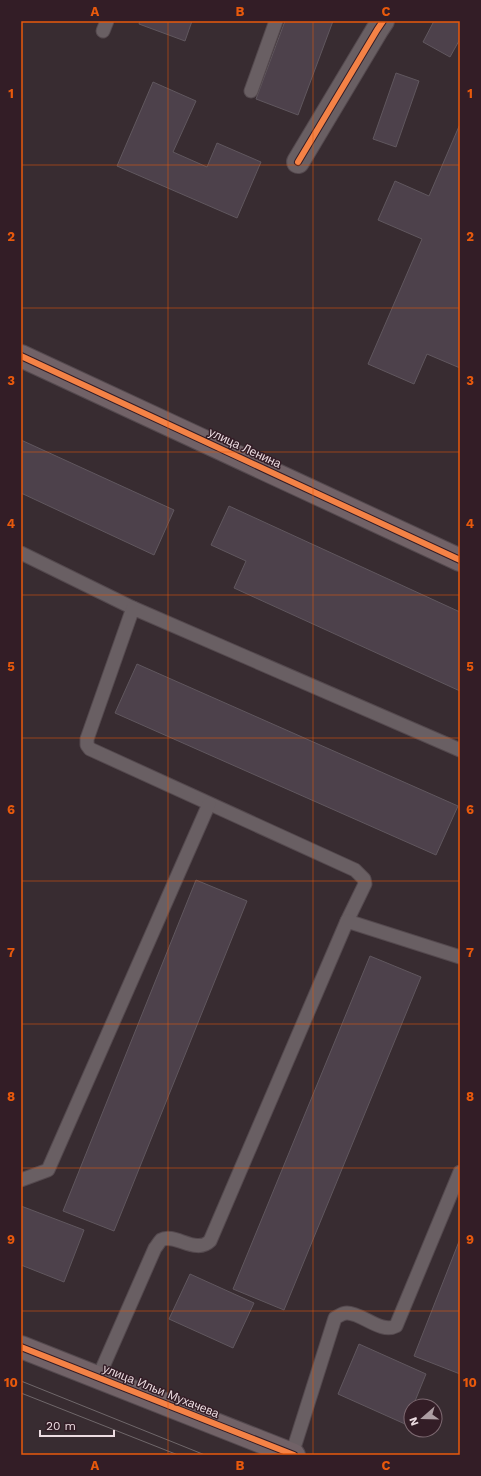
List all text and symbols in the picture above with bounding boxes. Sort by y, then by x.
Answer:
text: A [91,4,100,19]
text: B [236,4,245,19]
text: C [382,4,391,19]
text: 1 [8,86,14,101]
text: 1 [467,86,473,101]
text: 2 [7,229,15,244]
text: 2 [466,229,474,244]
text: 3 [7,373,15,388]
text: 3 [466,373,474,388]
street label: улица Ленина [207,425,284,471]
text: 4 [7,516,16,531]
text: 4 [466,516,475,531]
text: 5 [7,659,15,674]
text: 5 [466,659,474,674]
text: 6 [7,802,15,817]
text: 6 [466,802,474,817]
text: 7 [7,945,15,960]
text: 7 [466,945,474,960]
text: 8 [7,1089,15,1104]
text: 8 [466,1089,474,1104]
text: 9 [7,1232,15,1247]
text: 9 [466,1232,474,1247]
street label: улица Ильи Мухачева [101,1361,221,1421]
text: 10 [4,1375,18,1390]
text: 10 [463,1375,477,1390]
north arrow [403,1398,443,1438]
scale bar [40,1412,114,1438]
text: N [407,1415,422,1427]
text: 20 m [46,1419,76,1433]
text: A [91,1458,100,1473]
text: B [236,1458,245,1473]
text: C [382,1458,391,1473]

